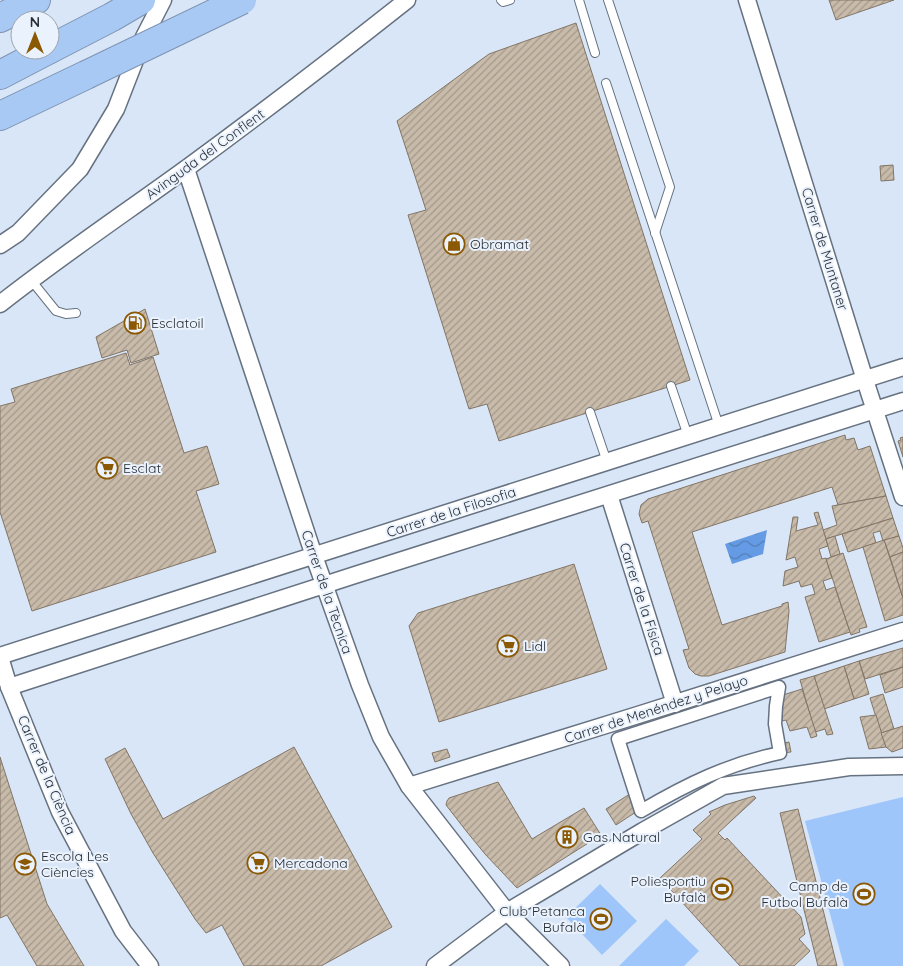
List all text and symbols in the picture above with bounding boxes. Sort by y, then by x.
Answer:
north arrow [10,10,60,60]
text: N [30,13,40,31]
street label: Avinguda del Conflent [142,105,268,203]
street label: Carrer de Muntaner [798,185,852,313]
shop icon: Obramat [442,232,466,256]
place label: Obramat [470,235,529,253]
fuel station icon: Esclatoil [123,311,147,335]
place label: Esclatoil [151,314,204,332]
supermarket icon: Esclat [95,456,119,480]
place label: Esclat [123,459,161,477]
street label: Carrer de la Filosofia [384,483,518,541]
street label: Carrer de la Tècnica [297,528,357,656]
street label: Carrer de la Física [615,540,669,658]
supermarket icon: Lidl [496,634,520,658]
place label: Lidl [524,637,546,655]
street label: Carrer de Menéndez y Pelayo [562,671,750,747]
street label: Carrer de la Ciència [14,713,80,837]
building icon: Gas Natural [555,825,579,849]
place label: Gas Natural [583,828,660,846]
place label: Escola Les Ciències [41,847,109,881]
supermarket icon: Mercadona [246,851,270,875]
school or university icon: Escola Les Ciències [13,852,37,876]
place label: Mercadona [274,854,348,872]
place label: Poliesportiu Bufalà [631,872,706,906]
sports icon: Poliesportiu Bufalà [710,877,734,901]
place label: Camp de Futbol Bufalà [761,877,848,911]
sports icon: Camp de Futbol Bufalà [852,882,876,906]
place label: Club Petanca Bufalà [499,902,585,936]
sports icon: Club Petanca Bufalà [589,907,613,931]

